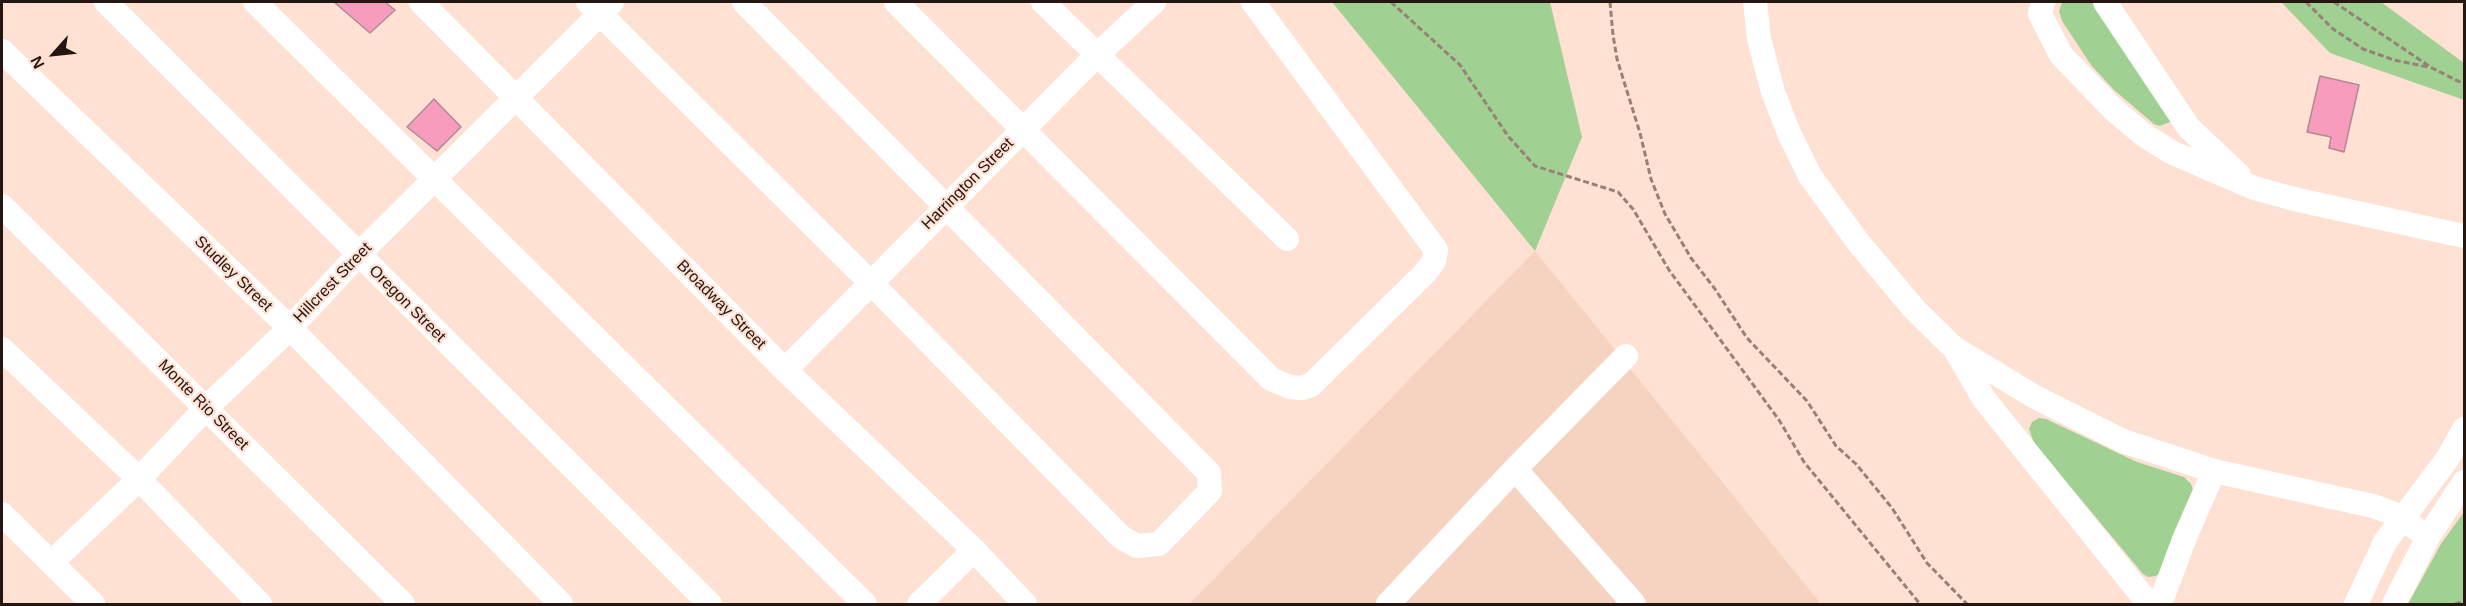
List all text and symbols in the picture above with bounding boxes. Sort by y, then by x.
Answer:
north arrow [24,24,84,84]
text: N [27,53,48,71]
street label: Harrington Street [918,134,1018,234]
street label: Studley Street [190,232,276,316]
street label: Hillcrest Street [290,239,376,327]
street label: Broadway Street [672,256,770,354]
street label: Oregon Street [365,262,449,346]
street label: Monte Rio Street [154,356,252,454]

